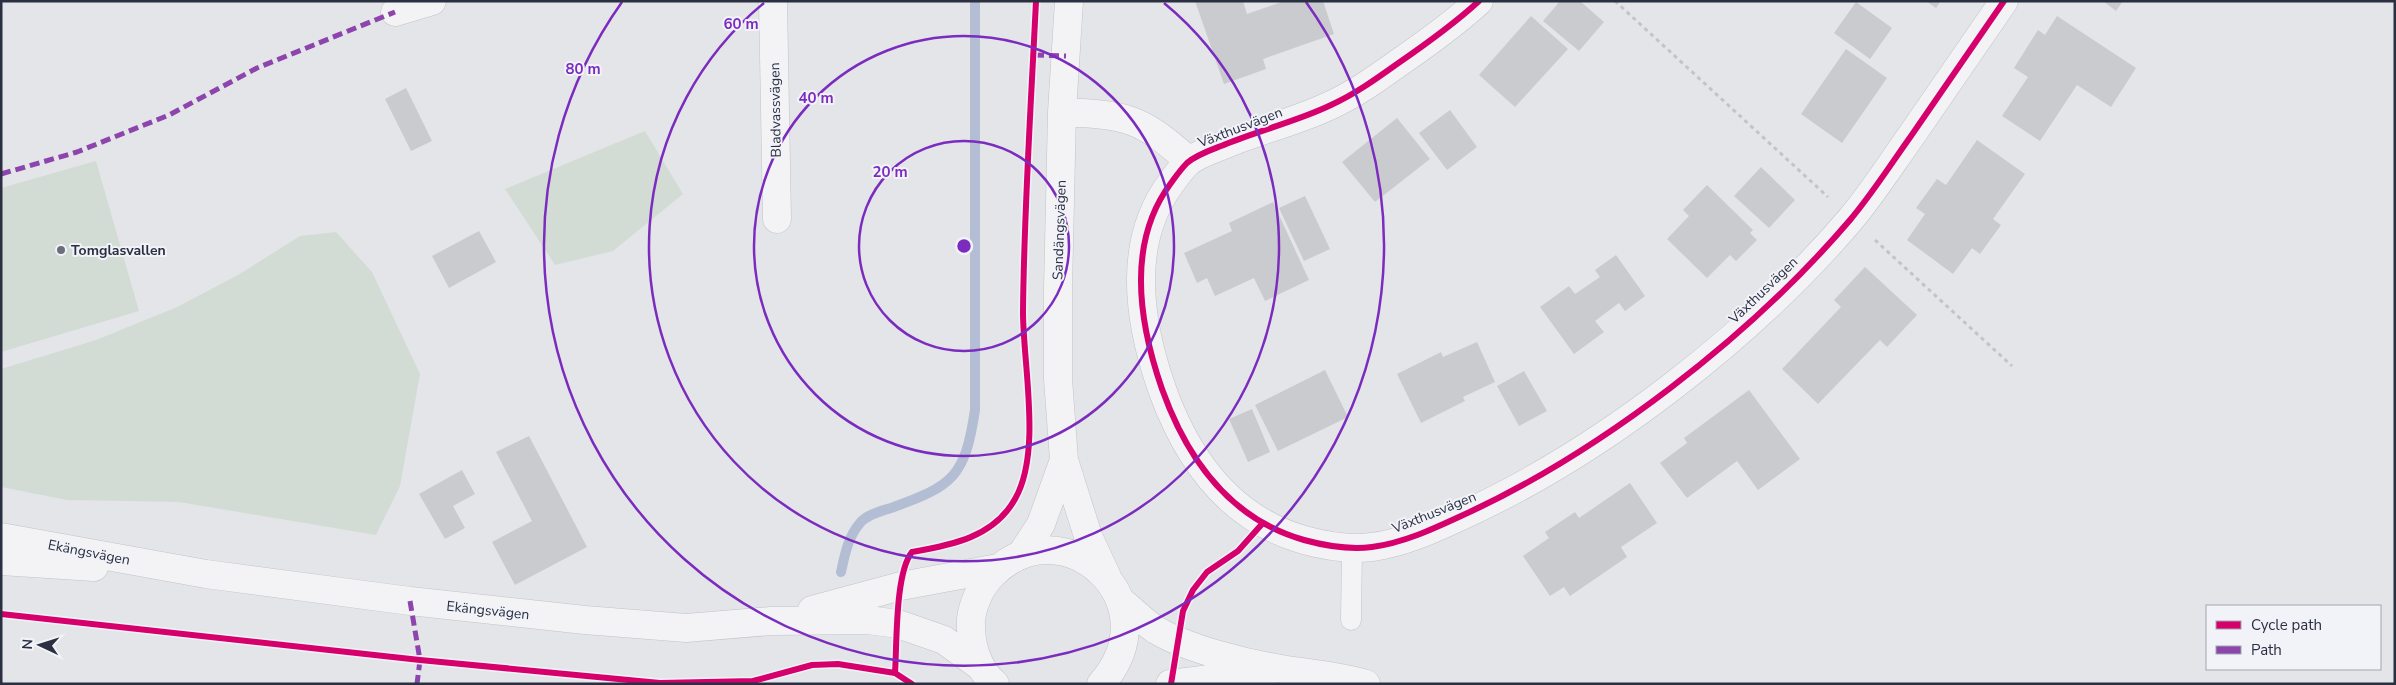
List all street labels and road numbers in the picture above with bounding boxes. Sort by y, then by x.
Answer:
street label: Bladvassvägen [765,62,786,158]
street label: Växthusvägen [1194,103,1285,153]
street label: Sandängsvägen [1048,180,1071,281]
street label: Växthusvägen [1724,253,1802,329]
street label: Växthusvägen [1388,487,1479,538]
street label: Ekängsvägen [46,535,132,570]
street label: Ekängsvägen [446,597,530,624]

